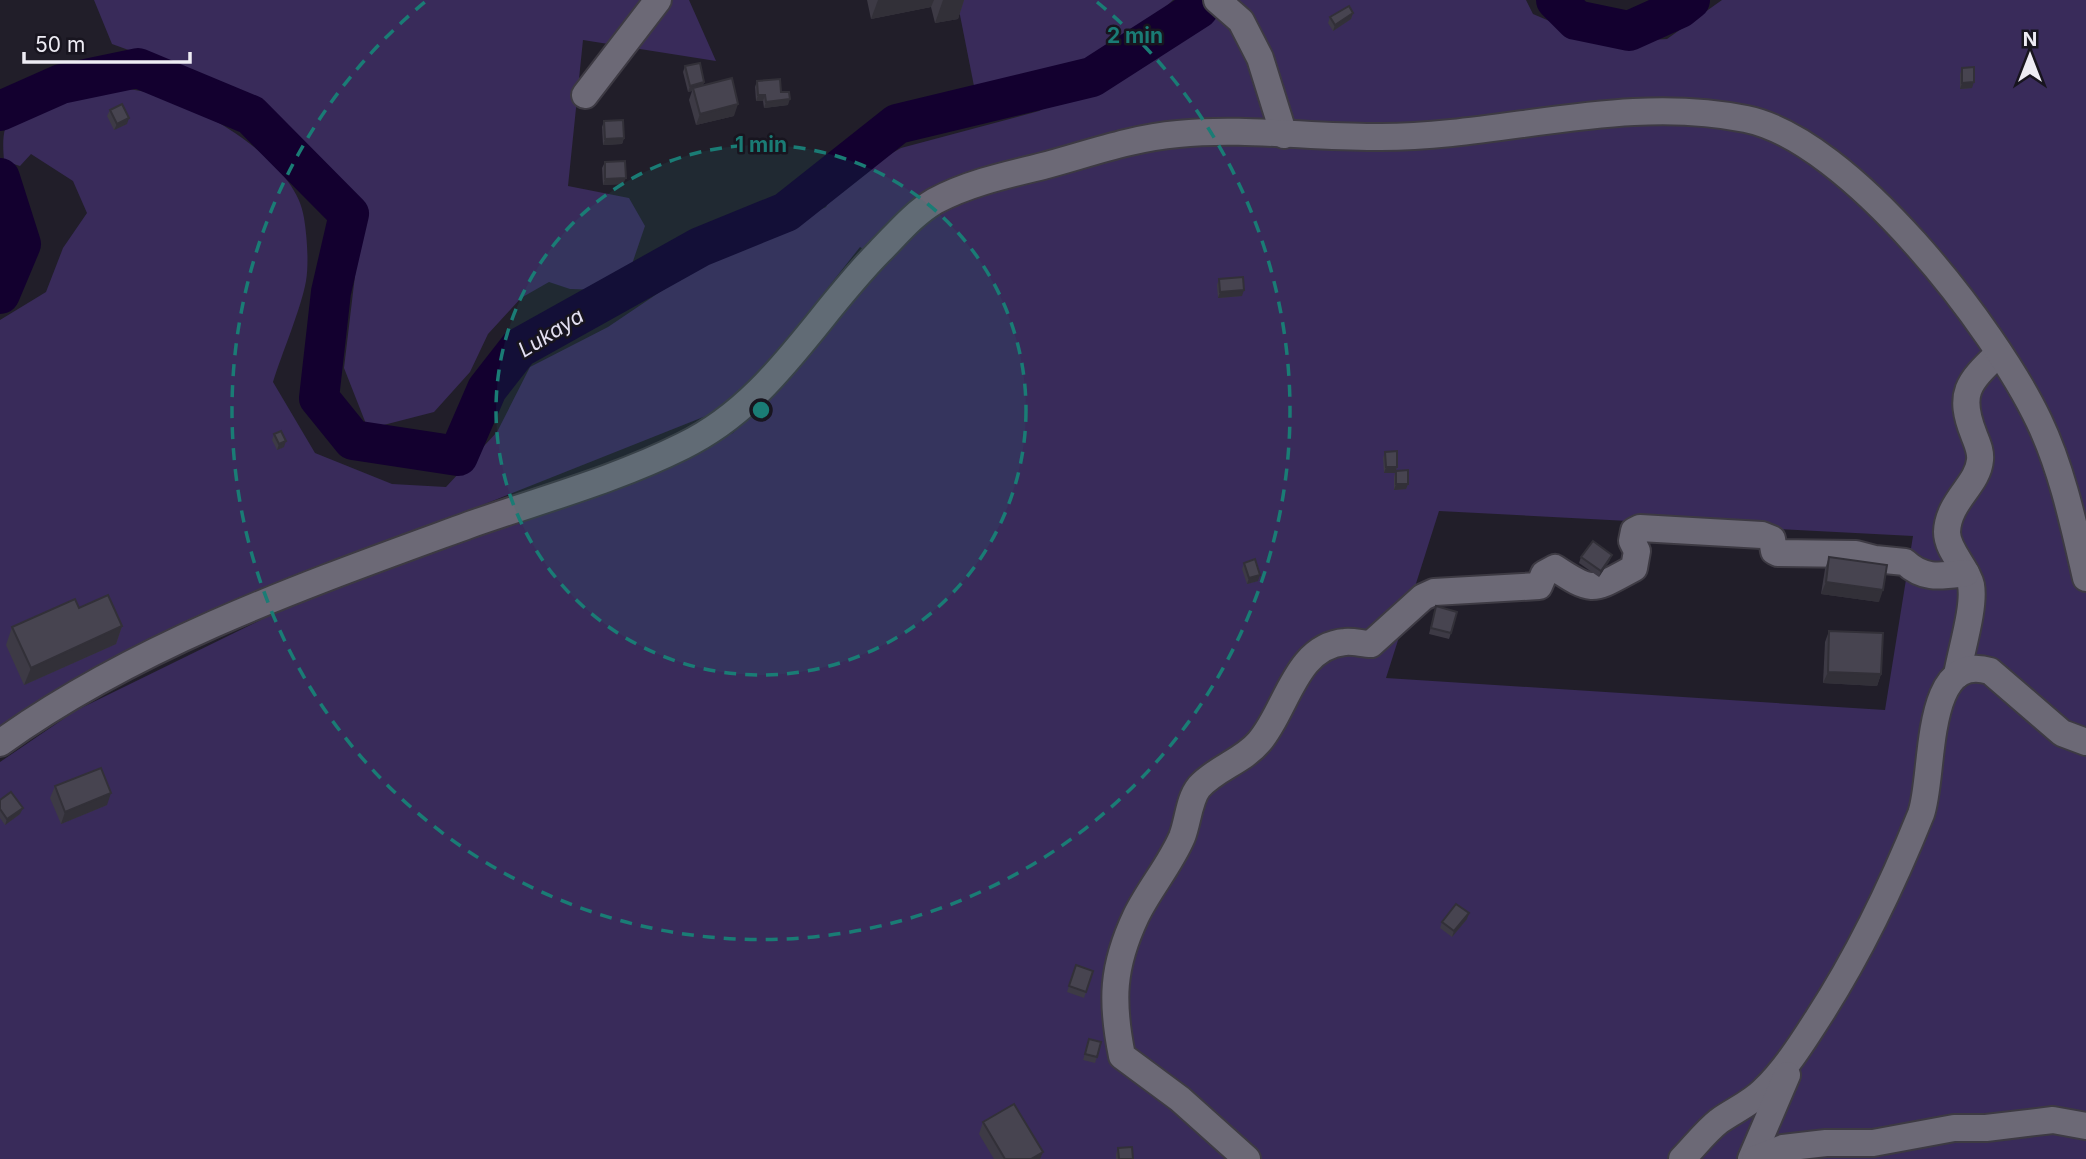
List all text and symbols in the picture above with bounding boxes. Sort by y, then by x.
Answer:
scale bar [24,21,191,65]
north arrow [1995,21,2065,91]
text: 2 min [1107,23,1163,48]
text: N [2023,28,2037,51]
text: 50 m [35,32,85,57]
text: 1 min [735,132,787,157]
water label: Lukaya [513,303,588,362]
centre of rings [749,398,773,422]

